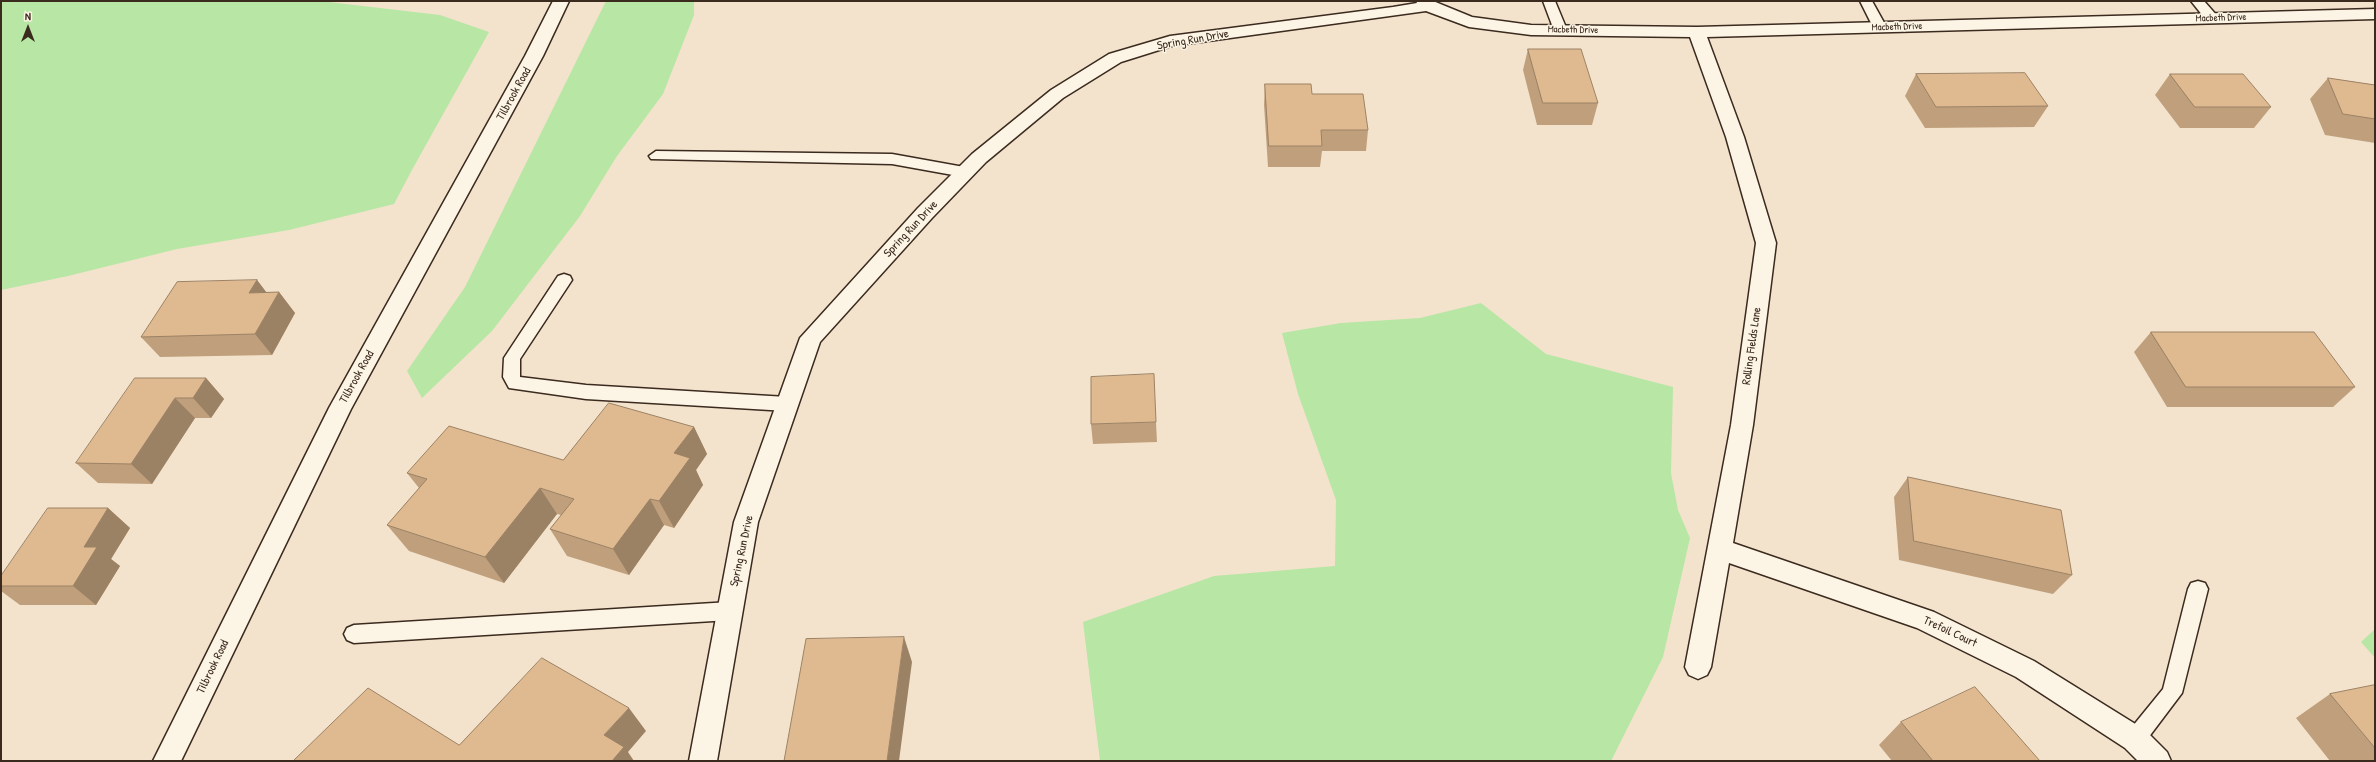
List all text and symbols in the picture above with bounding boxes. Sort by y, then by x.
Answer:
north arrow [8,8,48,48]
text: N [25,9,31,23]
street label: Macbeth Drive [2196,11,2246,25]
street label: Macbeth Drive [1872,20,1922,34]
street label: Macbeth Drive [1548,24,1598,36]
street label: Spring Run Drive [1156,27,1230,53]
street label: Tilbrook Road [494,65,534,123]
street label: Spring Run Drive [881,198,941,260]
street label: Rolling Fields Lane [1739,306,1765,386]
street label: Tilbrook Road [337,348,377,406]
street label: Spring Run Drive [727,514,757,588]
street label: Trefoil Court [1921,613,1979,651]
street label: Tilbrook Road [194,638,232,696]

